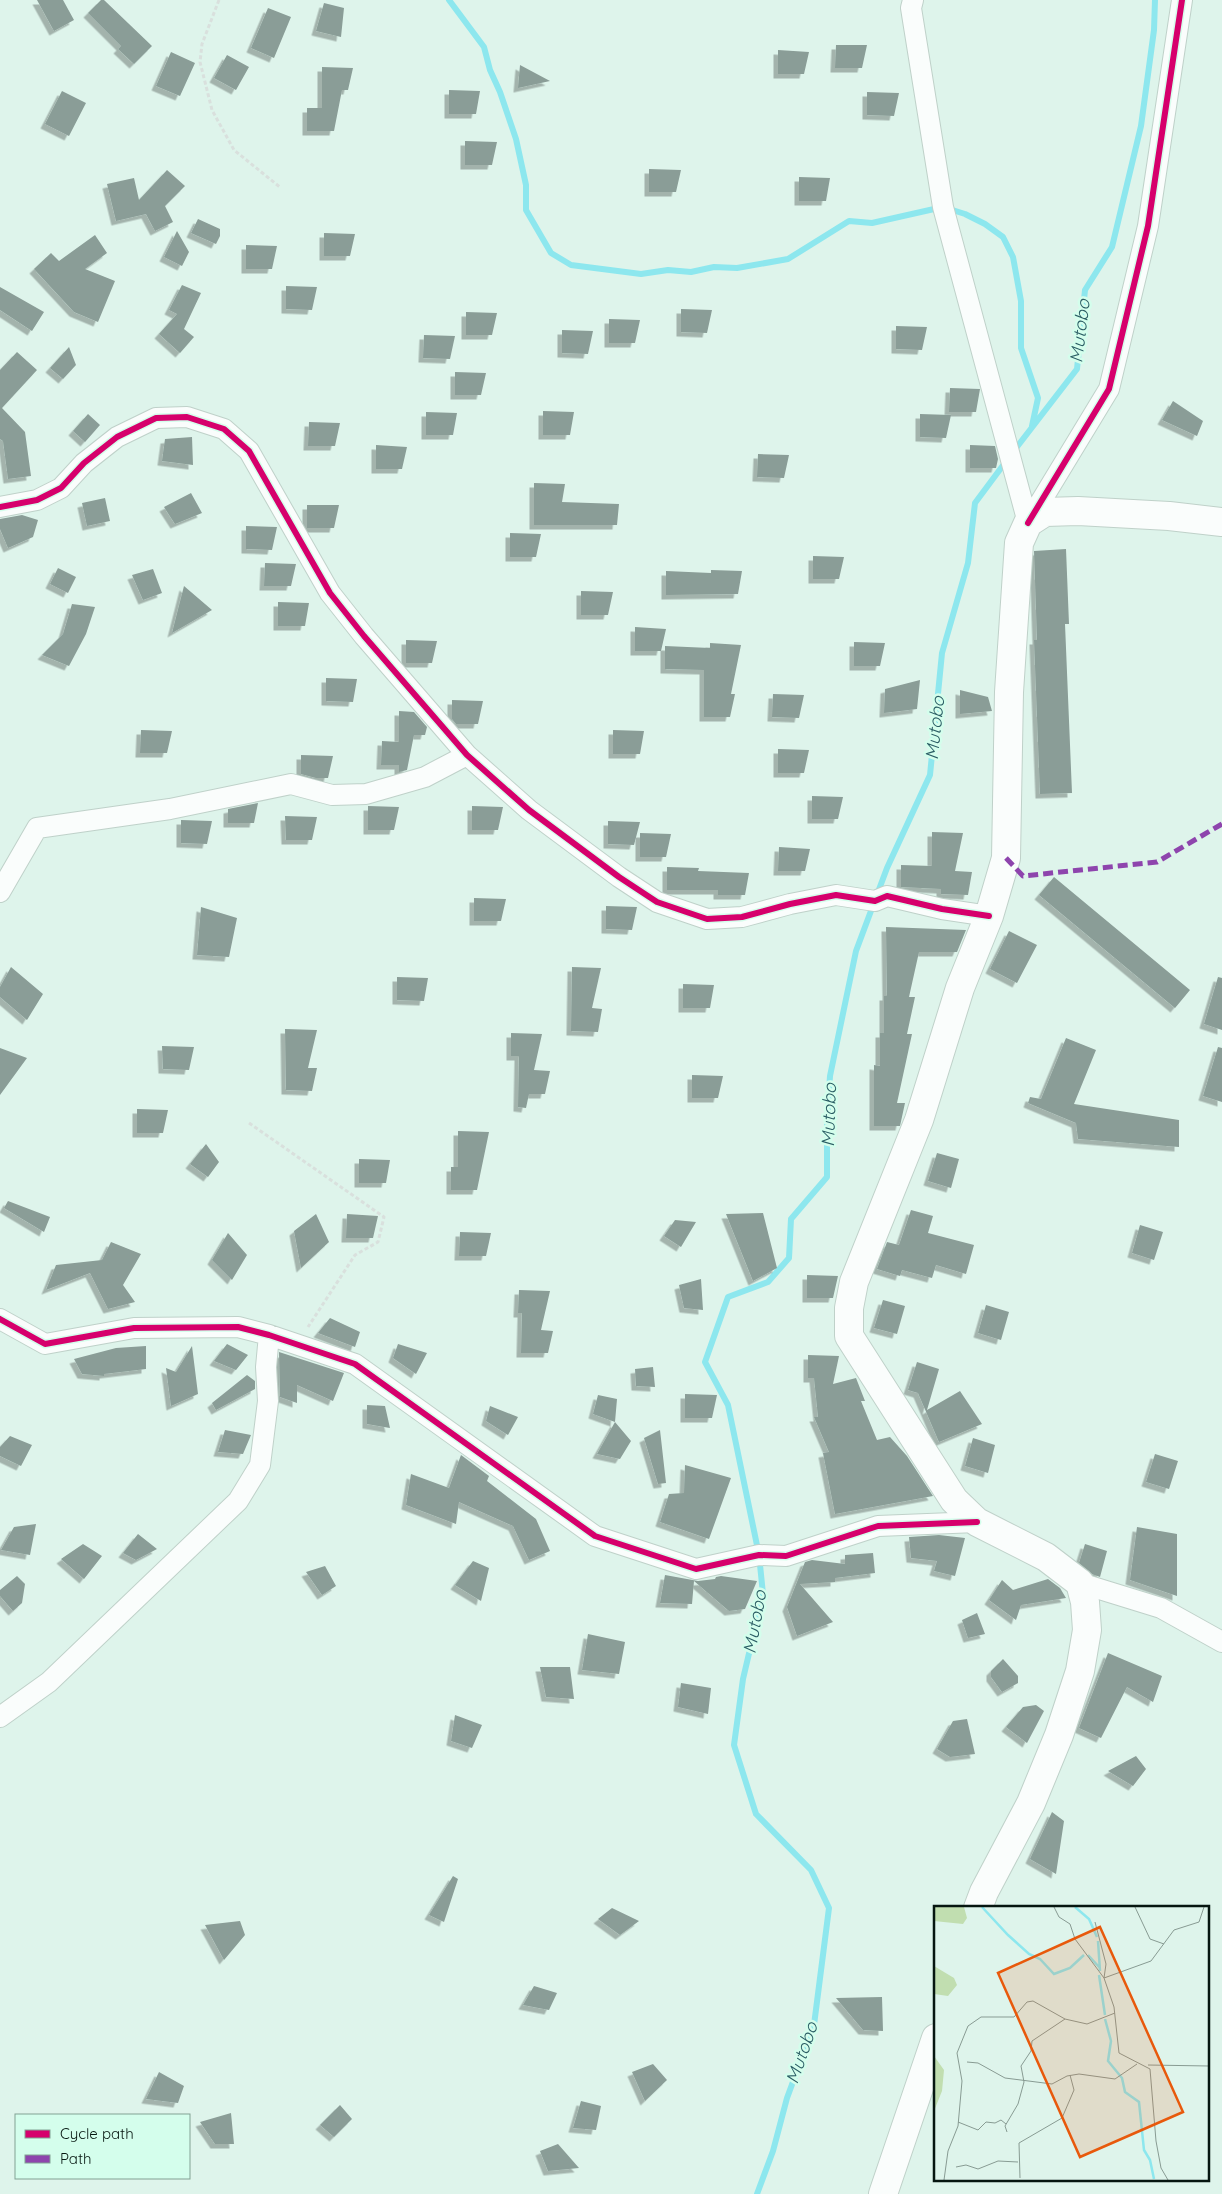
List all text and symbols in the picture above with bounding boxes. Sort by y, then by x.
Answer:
water label: Mutobo [1064,297,1095,364]
water label: Mutobo [920,694,949,761]
water label: Mutobo [816,1082,841,1147]
water label: Mutobo [738,1587,772,1655]
inset map [934,1906,1210,2182]
water label: Mutobo [780,2018,823,2087]
legend [15,2114,190,2179]
text: Cycle path [60,2124,134,2143]
text: Path [60,2149,92,2168]

